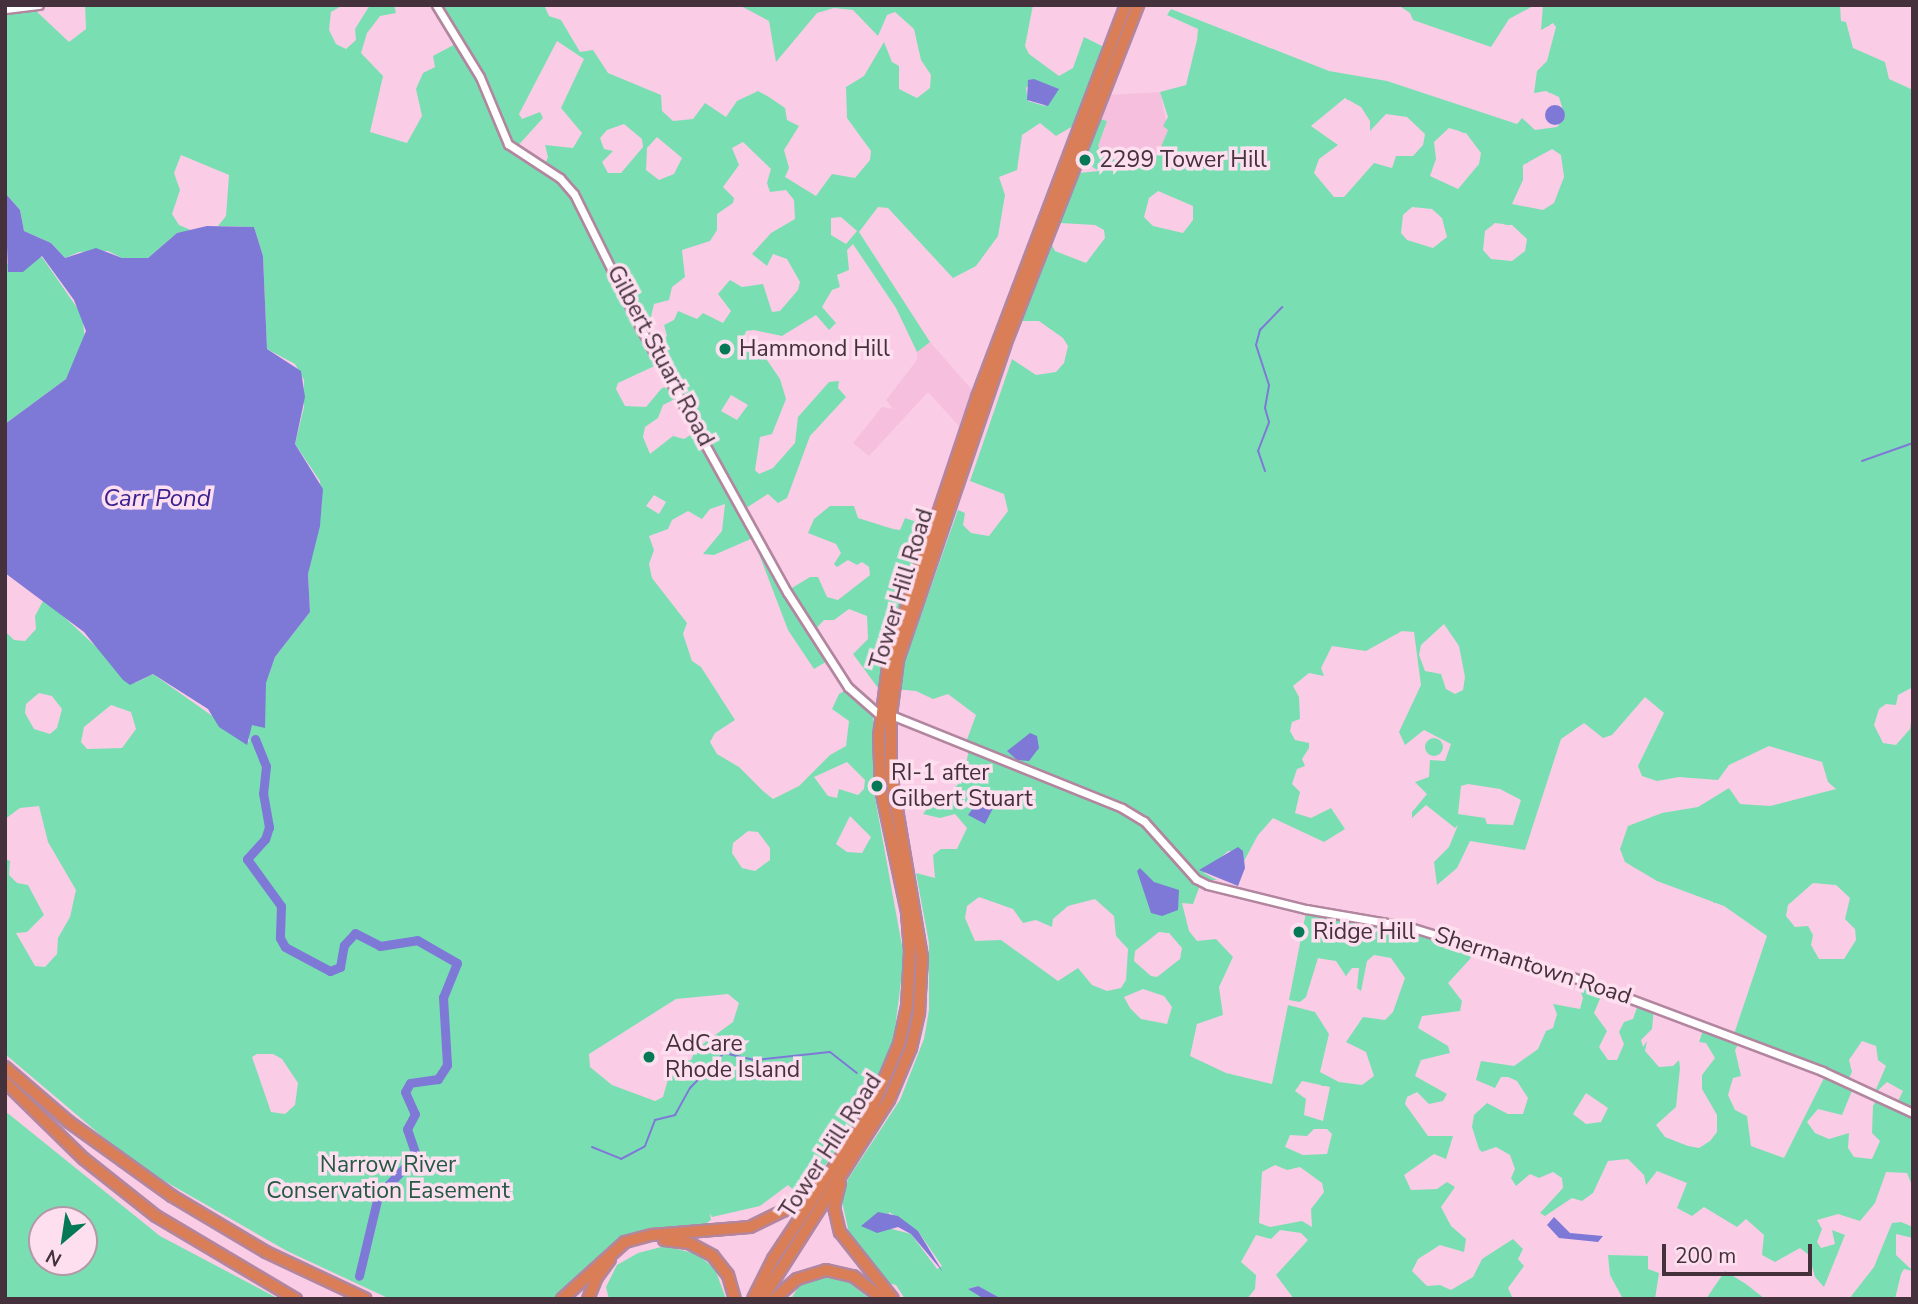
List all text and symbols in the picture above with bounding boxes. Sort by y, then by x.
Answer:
place label: 2299 Tower Hill [1099,146,1267,174]
marker: 2299 Tower Hill [1077,152,1093,168]
street label: Gilbert Stuart Road [601,261,719,451]
place label: Hammond Hill [739,335,890,363]
marker: Hammond Hill [717,341,733,357]
water label: Carr Pond [103,485,211,513]
street label: Tower Hill Road [865,506,939,672]
place label: RI-1 after Gilbert Stuart [891,759,1032,813]
marker: RI-1 after Gilbert Stuart [869,778,885,794]
place label: Ridge Hill [1313,918,1415,946]
street label: Shermantown Road [1431,921,1635,1011]
marker: Ridge Hill [1291,924,1307,940]
place label: AdCare Rhode Island [665,1030,800,1084]
marker: AdCare Rhode Island [639,1047,659,1067]
street label: Tower Hill Road [774,1069,888,1223]
park label: Narrow River Conservation Easement [266,1151,510,1205]
north arrow [28,1206,98,1276]
scale bar [1666,1230,1816,1274]
text: 200 m [1675,1242,1736,1270]
text: N [41,1243,66,1272]

